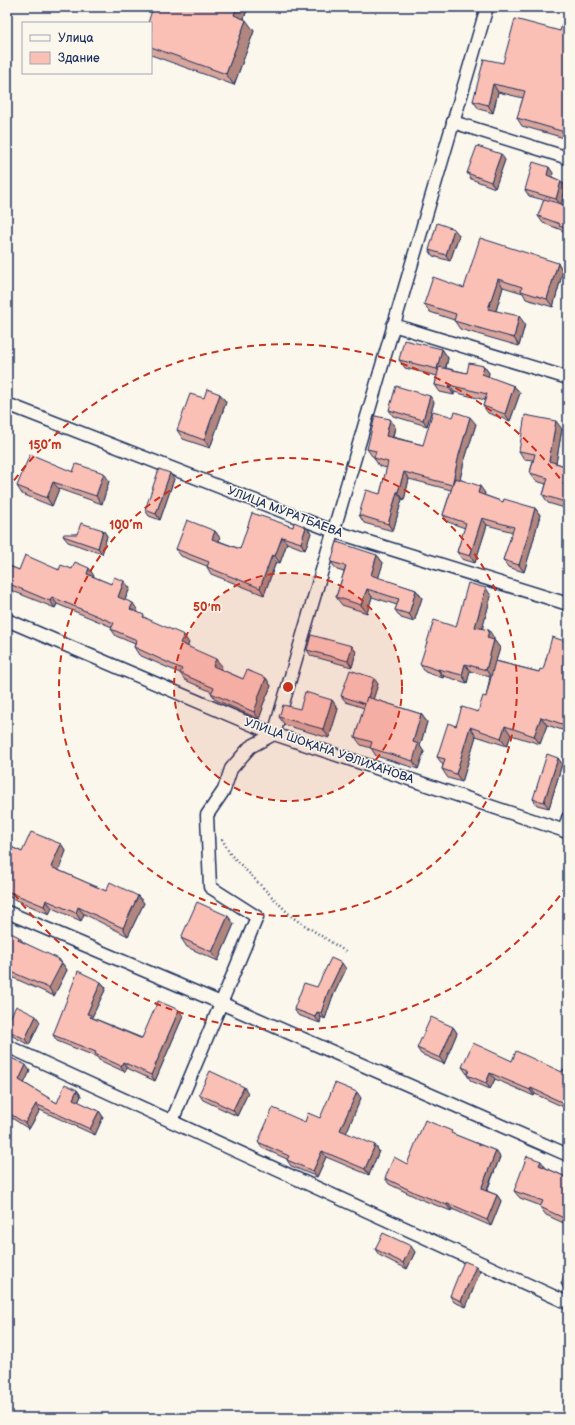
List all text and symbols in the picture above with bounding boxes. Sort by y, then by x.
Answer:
legend [22,22,152,74]
text: Улица [58,31,94,46]
text: Здание [58,51,100,66]
text: 150 m [29,438,61,453]
street label: УЛИЦА МУРАТБАЕВА [225,483,345,541]
text: 100 m [109,518,143,533]
text: 50 m [193,600,221,615]
centre of rings [281,680,295,694]
street label: УЛИЦА ШОҚАНА УӘЛИХАНОВА [242,715,416,787]

